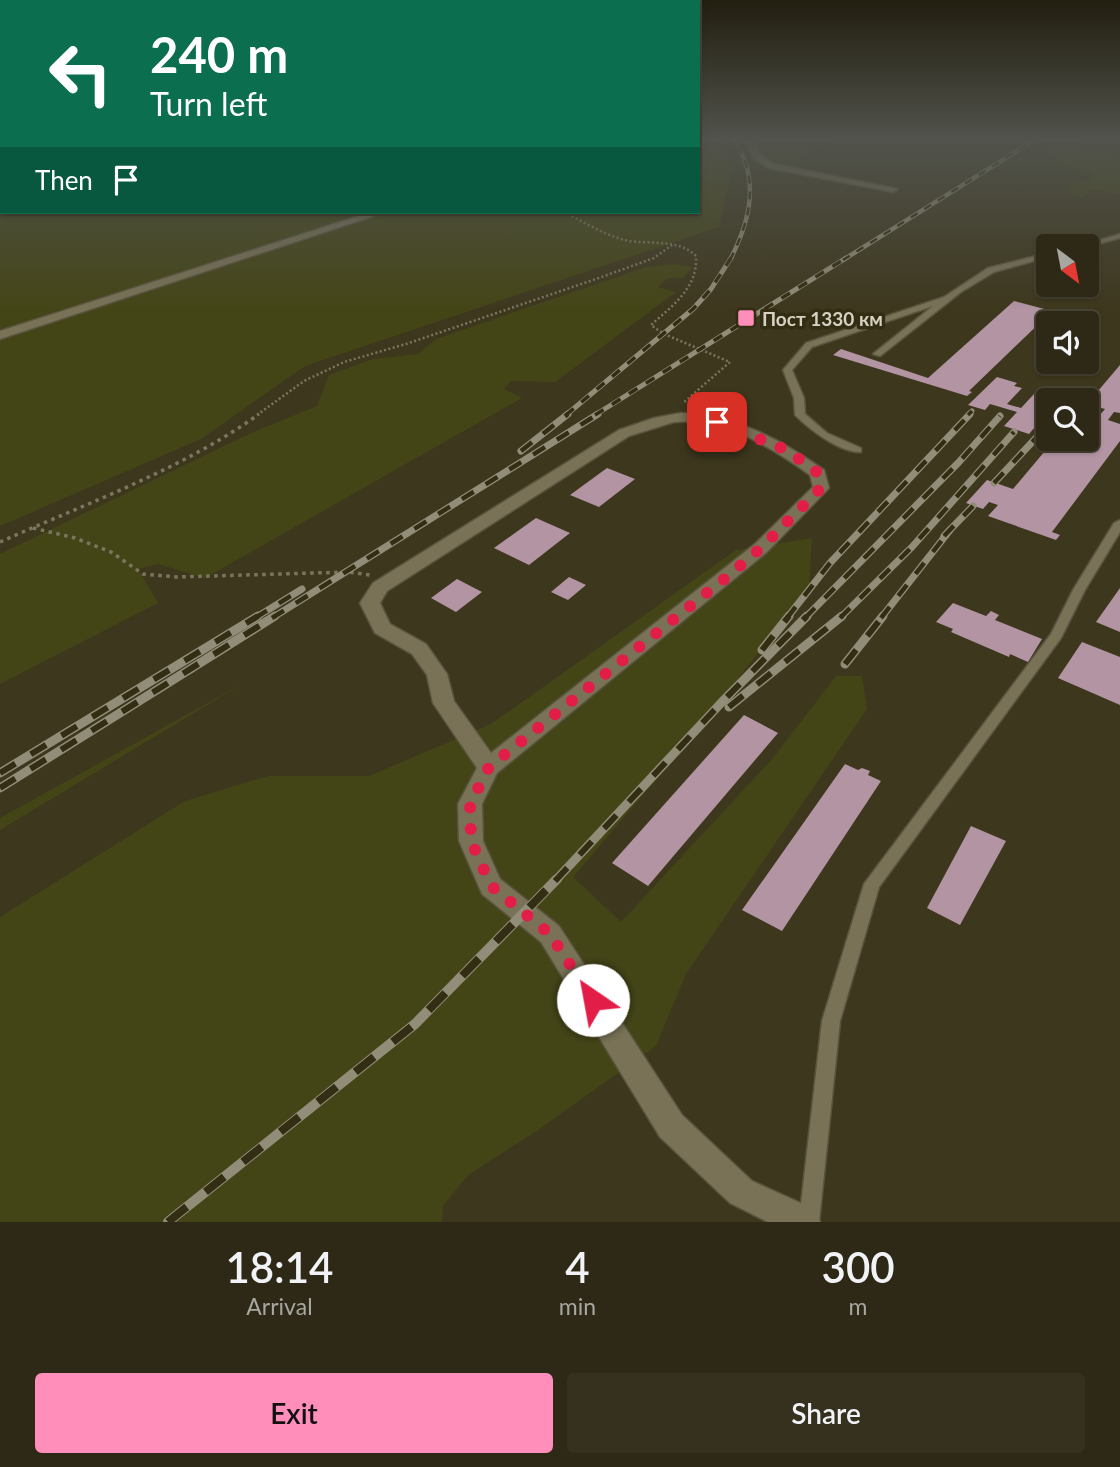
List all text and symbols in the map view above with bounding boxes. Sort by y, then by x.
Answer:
text: 240 m [150,25,288,83]
icon: left [35,28,126,119]
text: Turn left [150,84,267,123]
icon: arrive [107,161,145,199]
text: Then [35,164,93,196]
north arrow [1036,234,1099,298]
map controls [1036,234,1099,451]
place label: Пост 1330 км [762,307,883,330]
marker: Пост 1330 км [736,308,756,328]
button: sound [1036,311,1099,374]
button: search [1036,388,1099,451]
pin [687,392,747,452]
icon: arrive [698,403,736,441]
position arrow [556,963,630,1037]
text: 18:14 [225,1242,333,1292]
text: 4 [565,1242,590,1292]
text: 300 [822,1242,895,1292]
text: Arrival [246,1292,313,1320]
text: min [559,1292,596,1320]
text: m [849,1292,868,1320]
button: Exit [35,1373,553,1453]
button: Share [567,1373,1085,1453]

